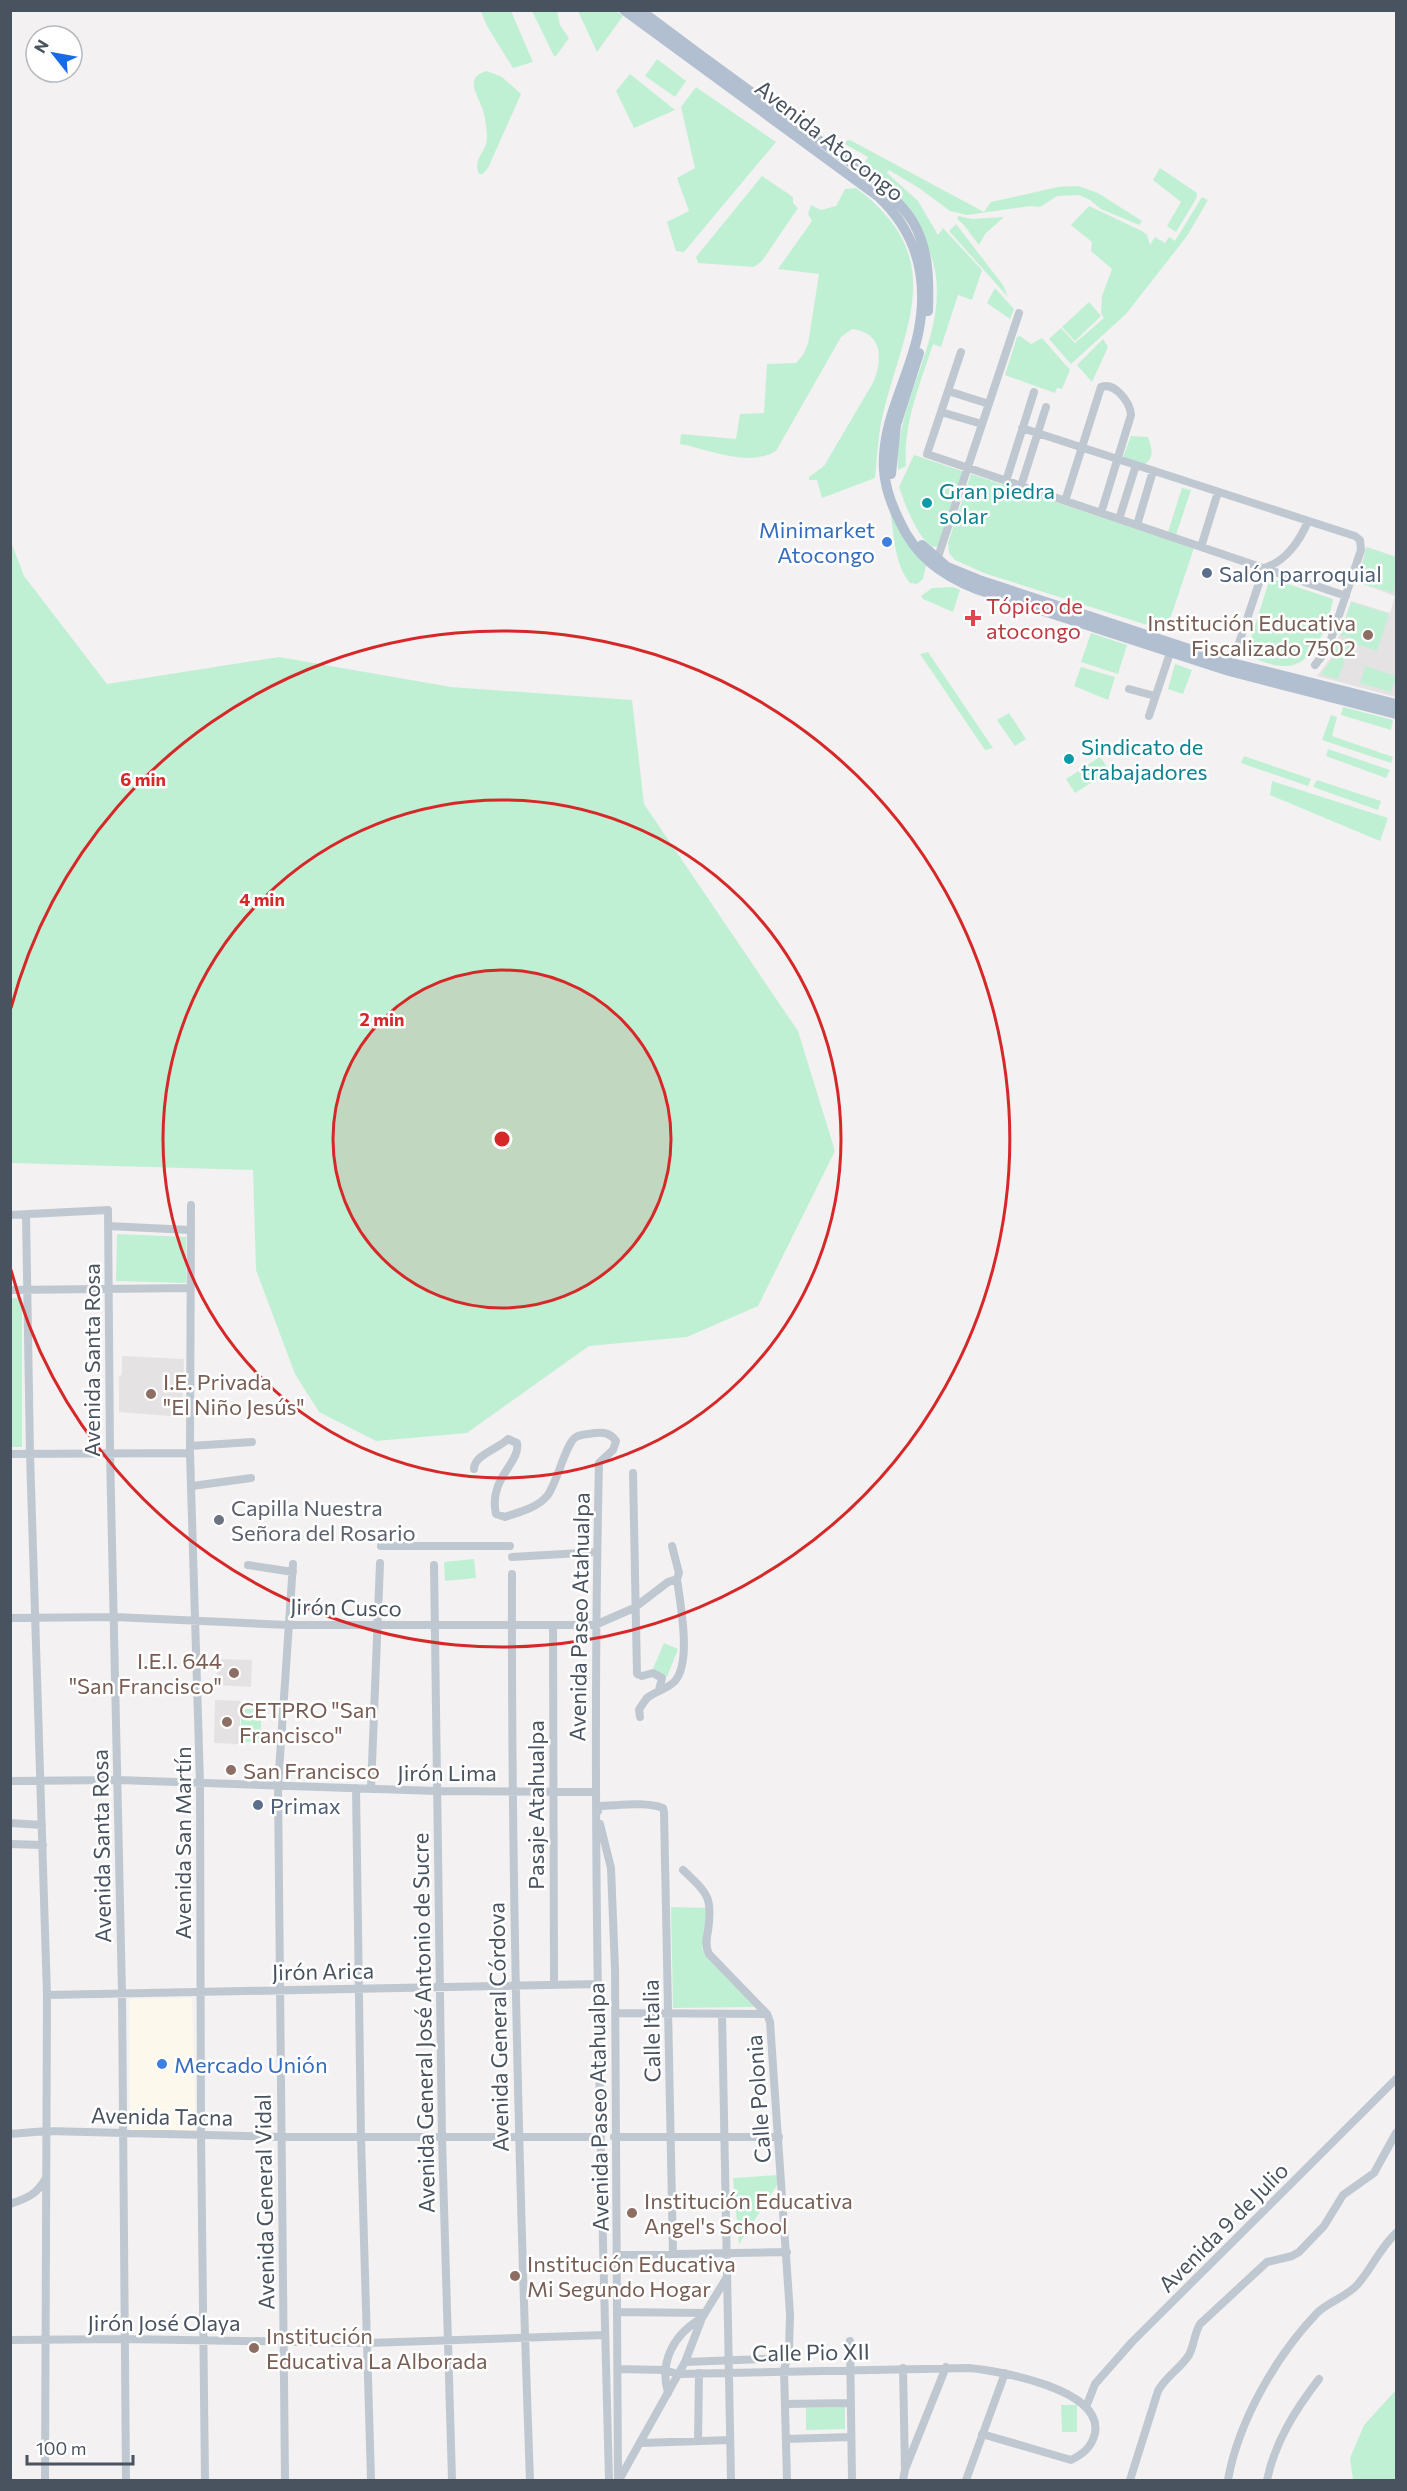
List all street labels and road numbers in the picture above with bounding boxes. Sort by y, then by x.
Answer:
street label: Avenida Atocongo [750,74,910,206]
street label: Avenida Santa Rosa [78,1263,105,1457]
street label: Avenida Paseo Atahualpa [563,1492,595,1742]
street label: Jirón Cusco [290,1593,402,1621]
street label: Pasaje Atahualpa [522,1720,549,1890]
street label: Avenida San Martín [169,1746,196,1940]
street label: Avenida Santa Rosa [86,1749,116,1943]
street label: Jirón Lima [397,1759,497,1786]
street label: Avenida General José Antonio de Sucre [406,1833,440,2213]
street label: Avenida General Córdova [482,1902,514,2152]
street label: Jirón Arica [272,1957,374,1985]
street label: Calle Italia [637,1979,665,2083]
street label: Avenida Paseo Atahualpa [582,1982,614,2232]
street label: Calle Polonia [740,2034,776,2164]
street label: Avenida General Vidal [249,2094,279,2310]
street label: Avenida Tacna [91,2101,233,2131]
street label: Avenida 9 de Julio [1152,2156,1294,2298]
street label: Jirón José Olaya [87,2309,241,2336]
street label: Calle Pio XII [752,2337,870,2367]

